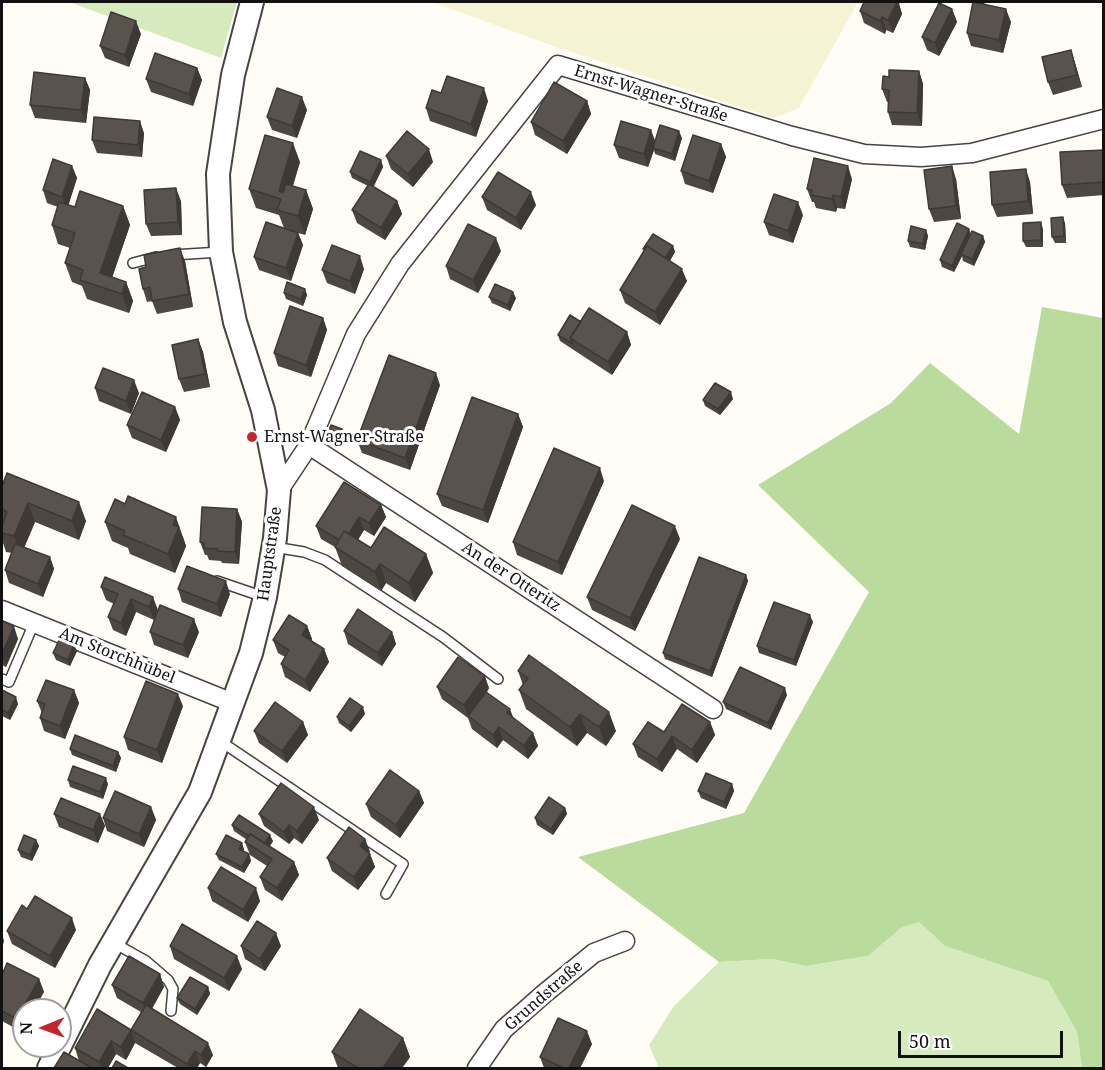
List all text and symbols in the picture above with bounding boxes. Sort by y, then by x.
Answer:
street label: Ernst-Wagner-Straße [572,61,730,127]
place label: Ernst-Wagner-Straße [264,427,424,447]
marker: Ernst-Wagner-Straße [245,430,259,444]
street label: Hauptstraße [254,505,286,603]
street label: An der Otteritz [458,538,564,616]
street label: Am Storchhübel [56,624,178,688]
street label: Grundstraße [501,957,587,1035]
north arrow [12,998,72,1058]
scale bar [901,1019,1066,1057]
text: N [15,1022,37,1035]
text: 50 m [909,1029,951,1053]

